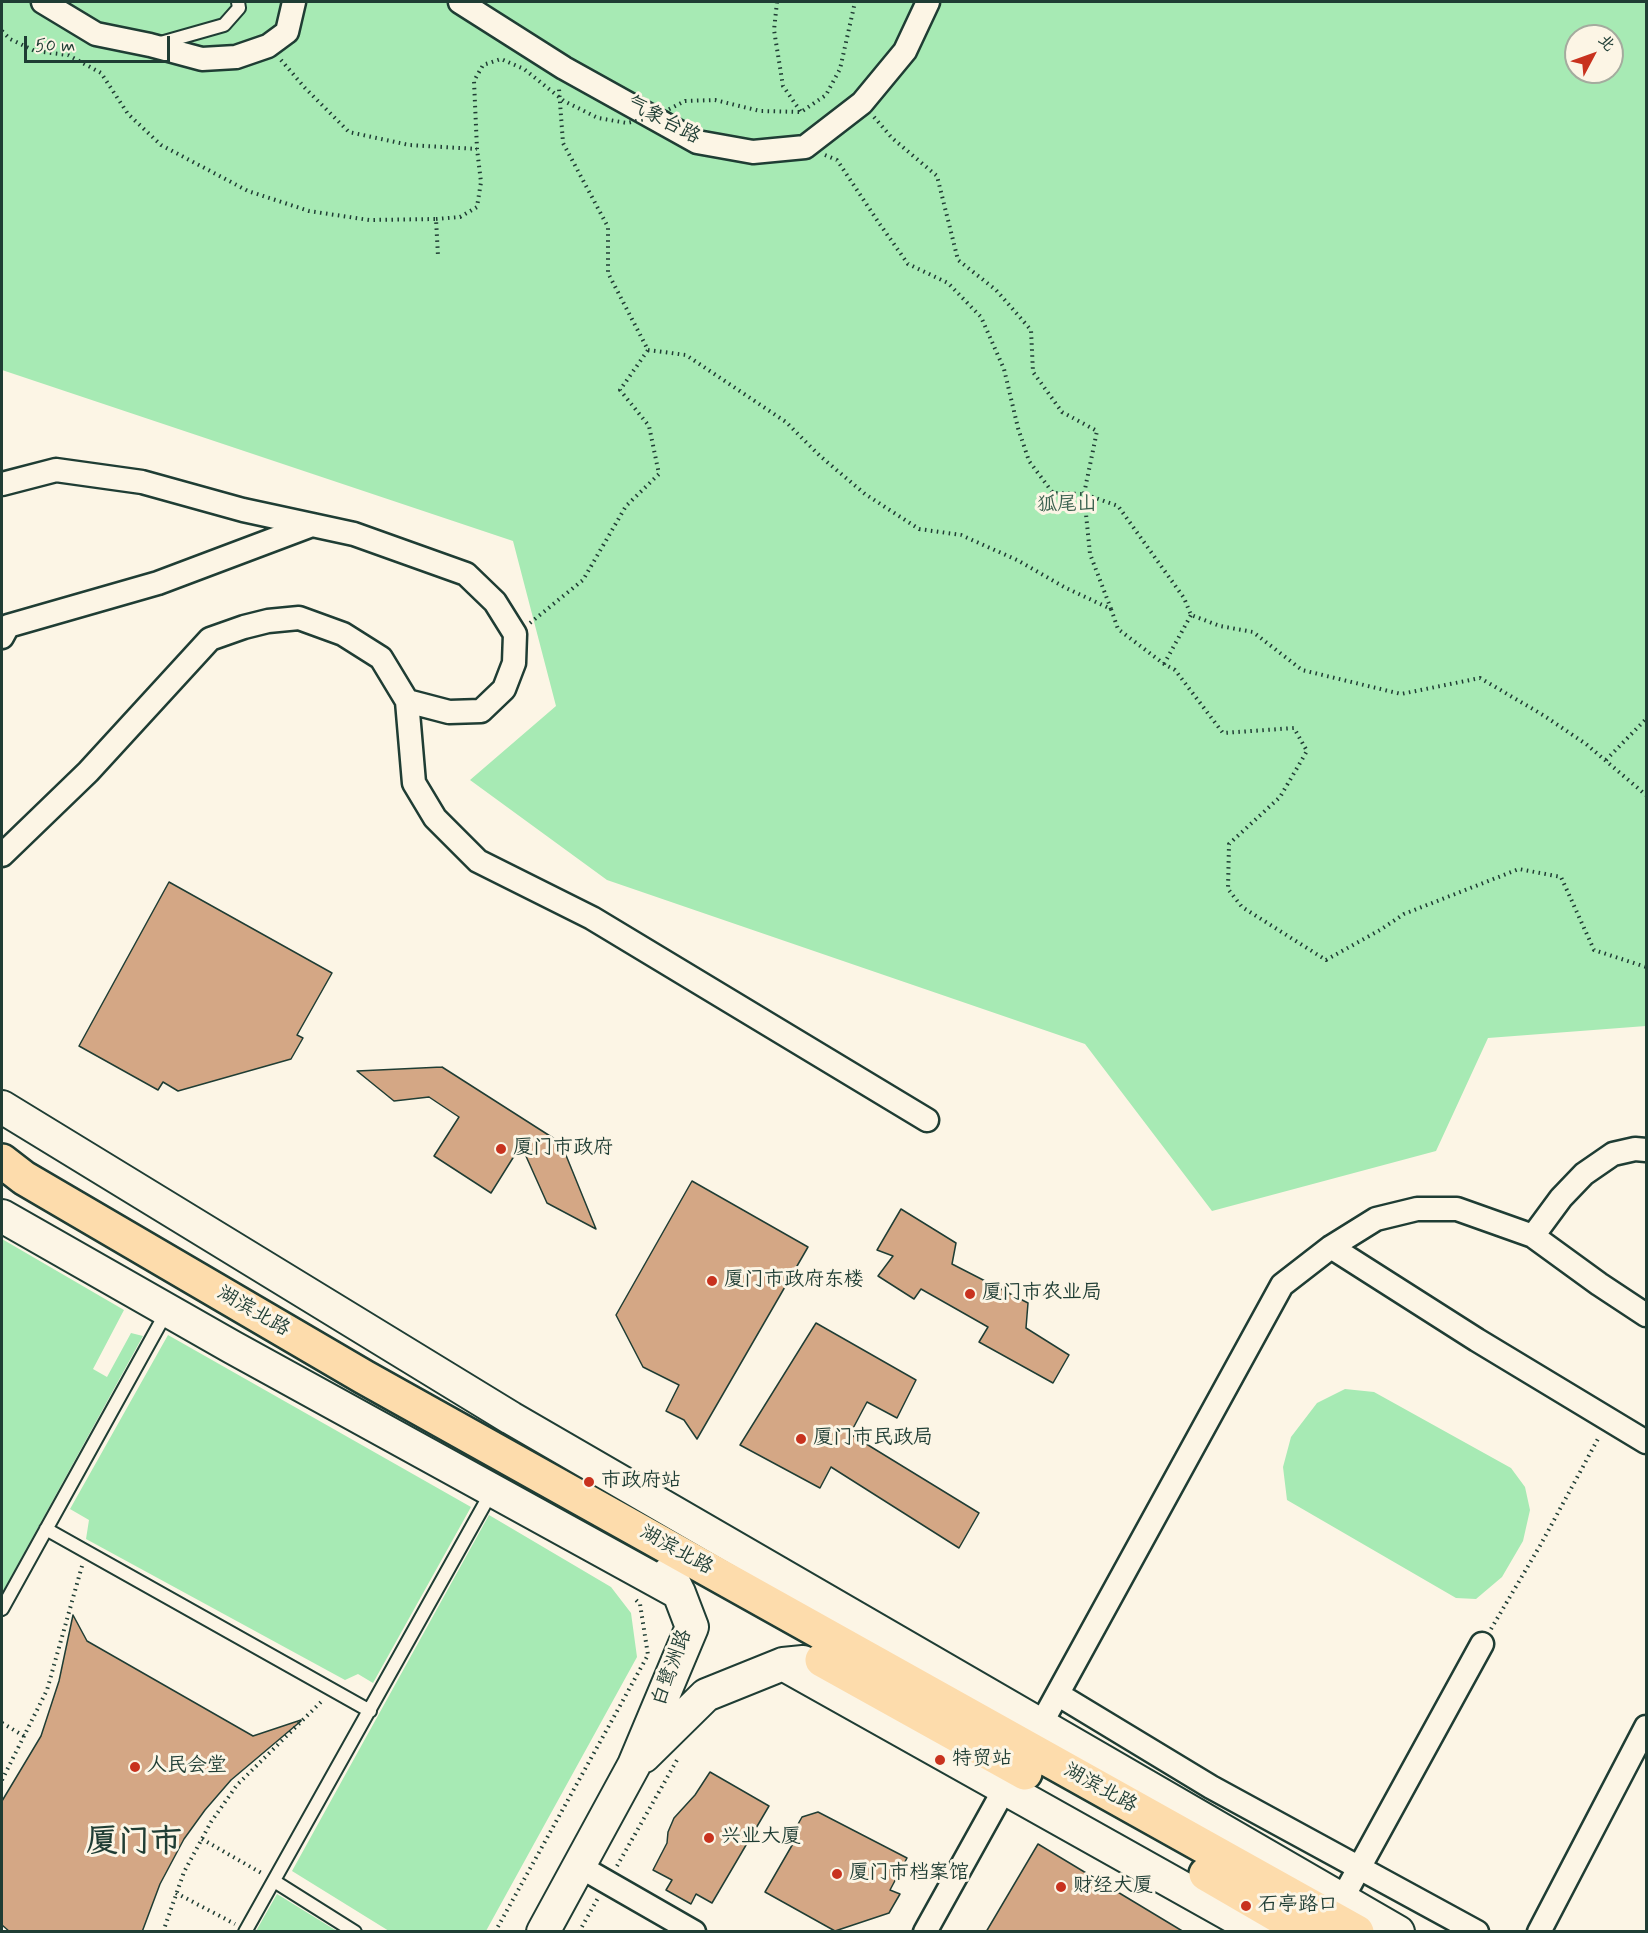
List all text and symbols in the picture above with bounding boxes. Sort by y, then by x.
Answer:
scale bar [27,24,172,62]
north arrow [1564,24,1624,84]
text: 北 [1593,30,1620,56]
text: 50 m [35,34,75,58]
street label: 气象台路 [622,92,704,150]
park label: 狐尾山 [1037,494,1097,518]
place label: 厦门市政府 [513,1137,613,1161]
marker: 厦门市政府 [494,1142,508,1156]
place label: 厦门市政府东楼 [724,1269,864,1293]
marker: 厦门市政府东楼 [705,1274,719,1288]
street label: 湖滨北路 [212,1282,294,1342]
place label: 厦门市农业局 [982,1282,1102,1306]
marker: 厦门市农业局 [963,1287,977,1301]
place label: 厦门市民政局 [813,1427,933,1451]
marker: 厦门市民政局 [794,1432,808,1446]
place label: 市政府站 [601,1470,681,1494]
marker: 市政府站 [582,1475,596,1489]
street label: 湖滨北路 [635,1521,717,1581]
street label: 白鹭洲路 [648,1626,698,1710]
place label: 特贸站 [952,1748,1012,1772]
marker: 特贸站 [933,1753,947,1767]
place label: 人民会堂 [147,1755,227,1779]
street label: 湖滨北路 [1059,1759,1141,1819]
marker: 人民会堂 [128,1760,142,1774]
district label: 厦门市 [86,1825,182,1863]
place label: 兴业大厦 [721,1826,801,1850]
marker: 兴业大厦 [702,1831,716,1845]
place label: 厦门市档案馆 [849,1862,969,1886]
marker: 厦门市档案馆 [830,1867,844,1881]
place label: 财经大厦 [1073,1875,1153,1899]
marker: 财经大厦 [1054,1880,1068,1894]
place label: 石亭路口 [1258,1894,1338,1918]
marker: 石亭路口 [1239,1899,1253,1913]

